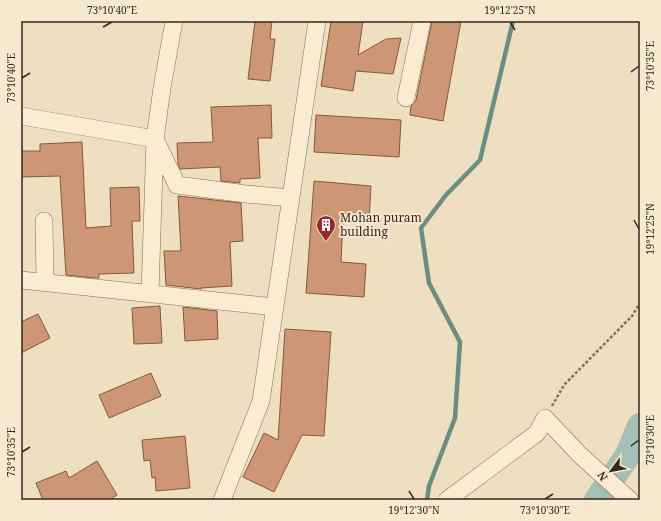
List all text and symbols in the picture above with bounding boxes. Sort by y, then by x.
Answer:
text: 73°10'40"E [87,3,137,17]
text: 19°12'25"N [484,3,536,17]
text: 73°10'35"E [643,41,657,91]
text: 73°10'40"E [4,53,18,103]
text: 19°12'25"N [643,203,657,255]
place label: Mohan puram building [340,209,422,240]
building icon: Mohan puram building [315,214,337,242]
text: 73°10'30"E [643,415,657,465]
text: 73°10'35"E [4,427,18,477]
north arrow [591,451,631,491]
text: N [593,469,611,484]
text: 19°12'30"N [388,503,440,517]
text: 73°10'30"E [520,503,570,517]

